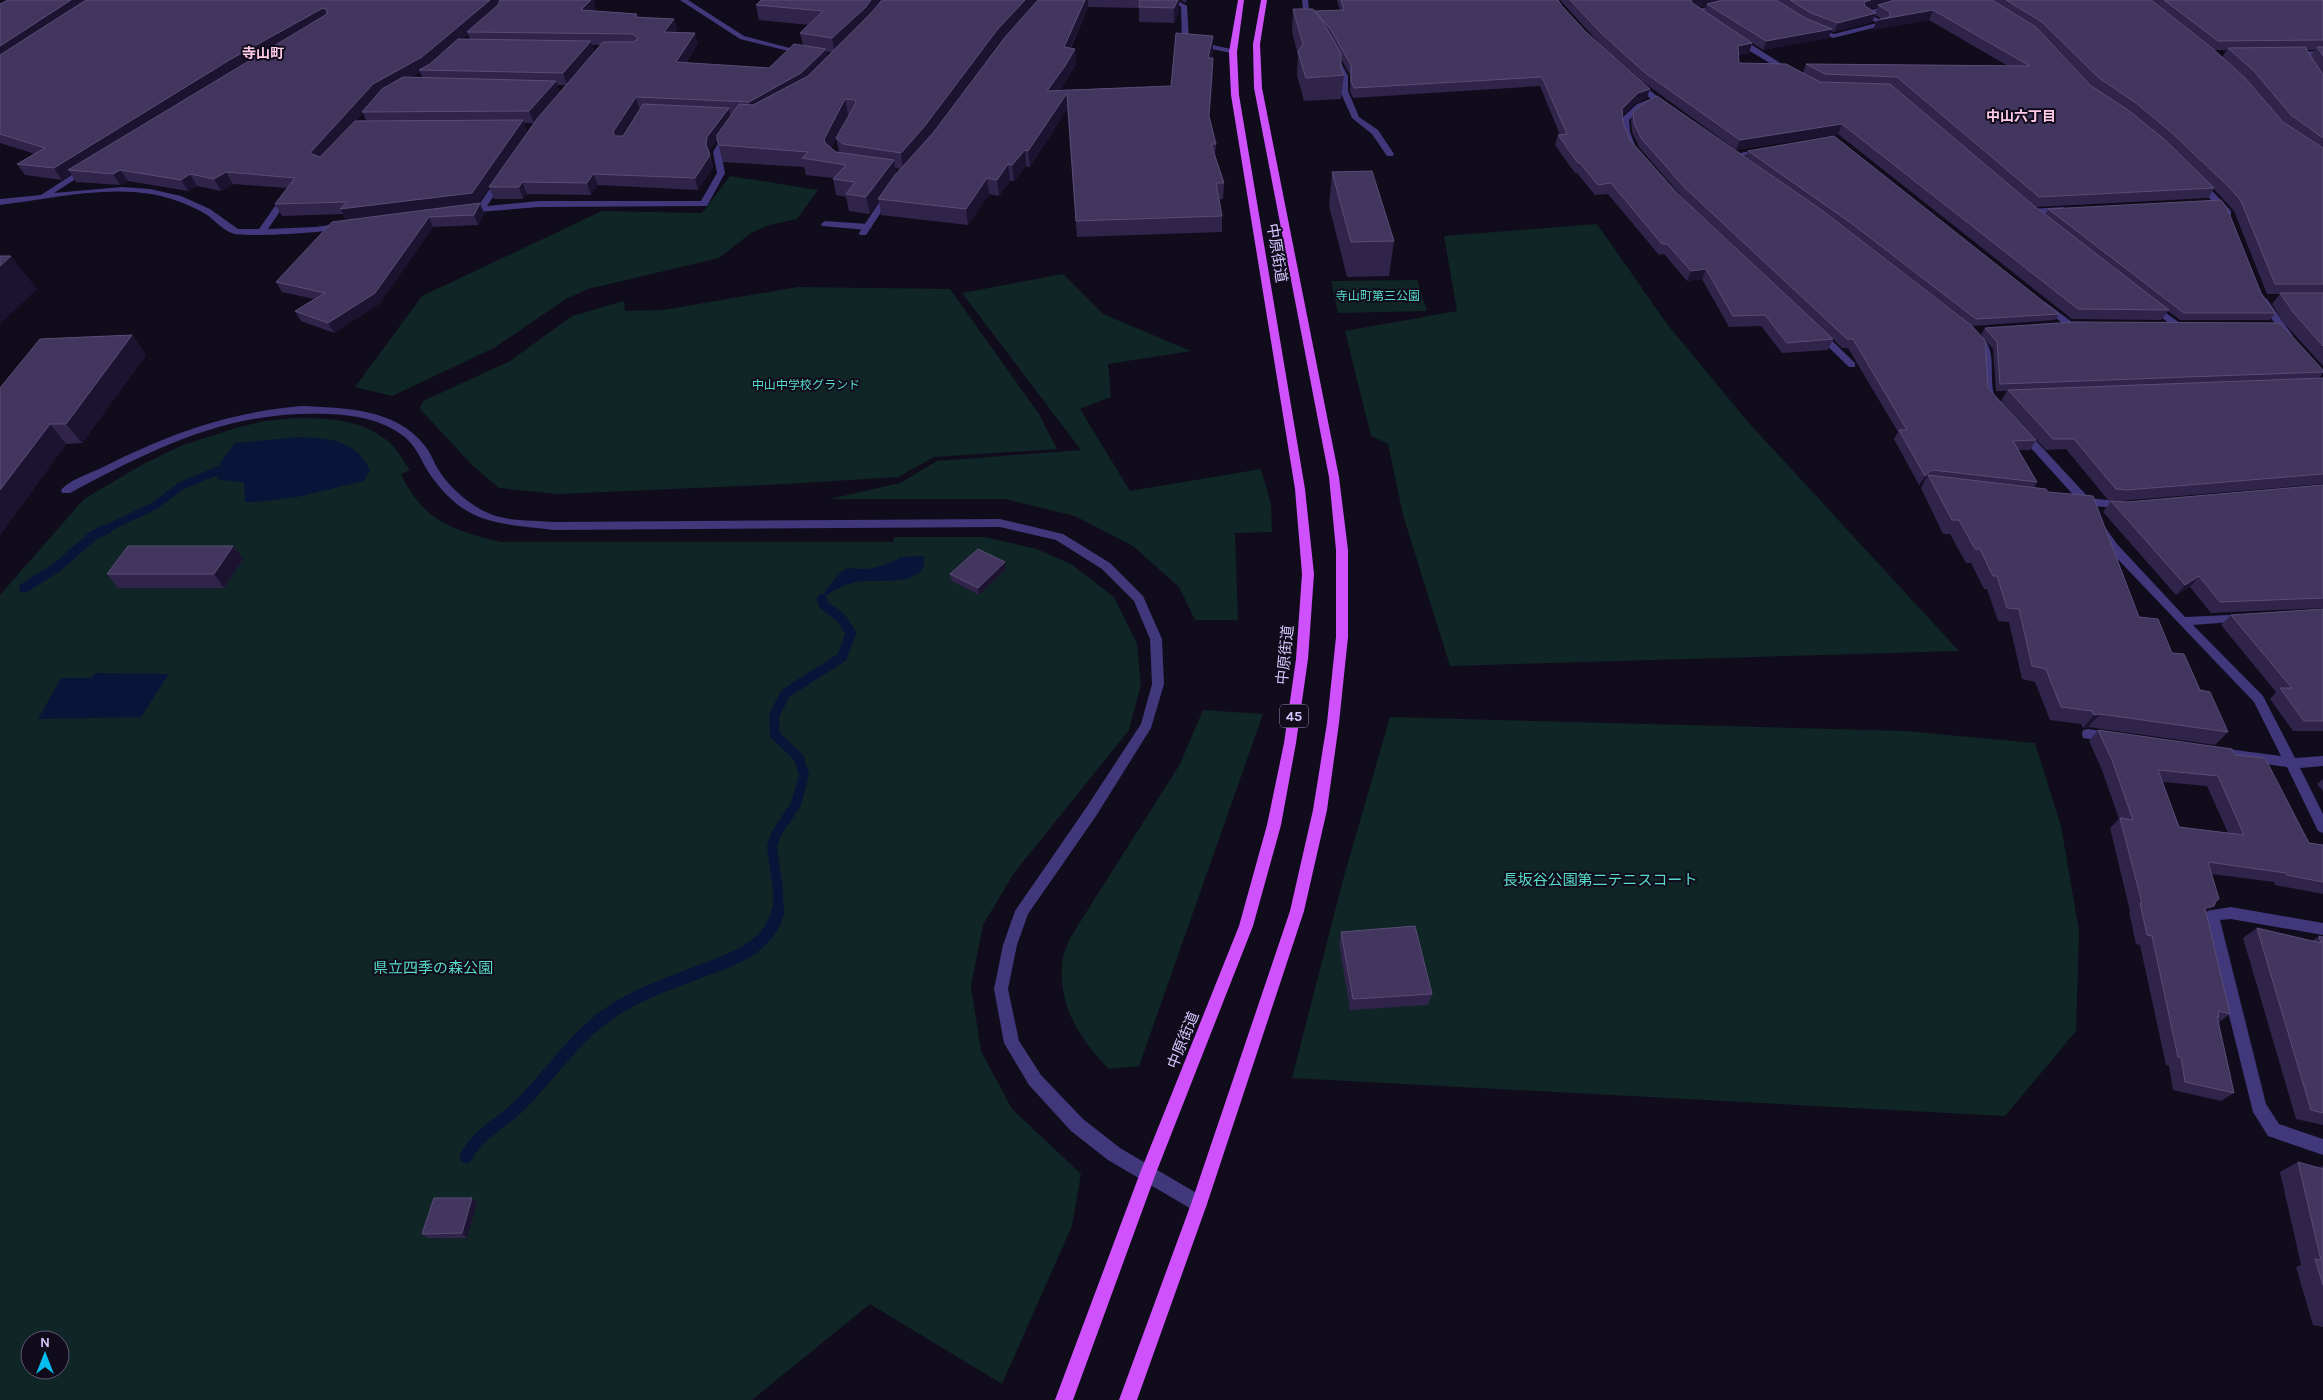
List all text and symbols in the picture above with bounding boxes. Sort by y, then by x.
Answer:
district label: 寺山町 [242,45,284,62]
district label: 中山六丁目 [1986,108,2056,125]
street label: 中原街道 [1263,222,1291,284]
park label: 寺山町第三公園 [1336,289,1420,303]
park label: 中山中学校グランド [752,378,860,392]
street label: 中原街道 [1273,624,1297,686]
road number: 45 [1280,704,1308,728]
park label: 長坂谷公園第二テニスコート [1502,871,1698,889]
park label: 県立四季の森公園 [373,959,493,977]
street label: 中原街道 [1163,1009,1203,1071]
north arrow [20,1330,70,1380]
text: N [40,1334,50,1351]

